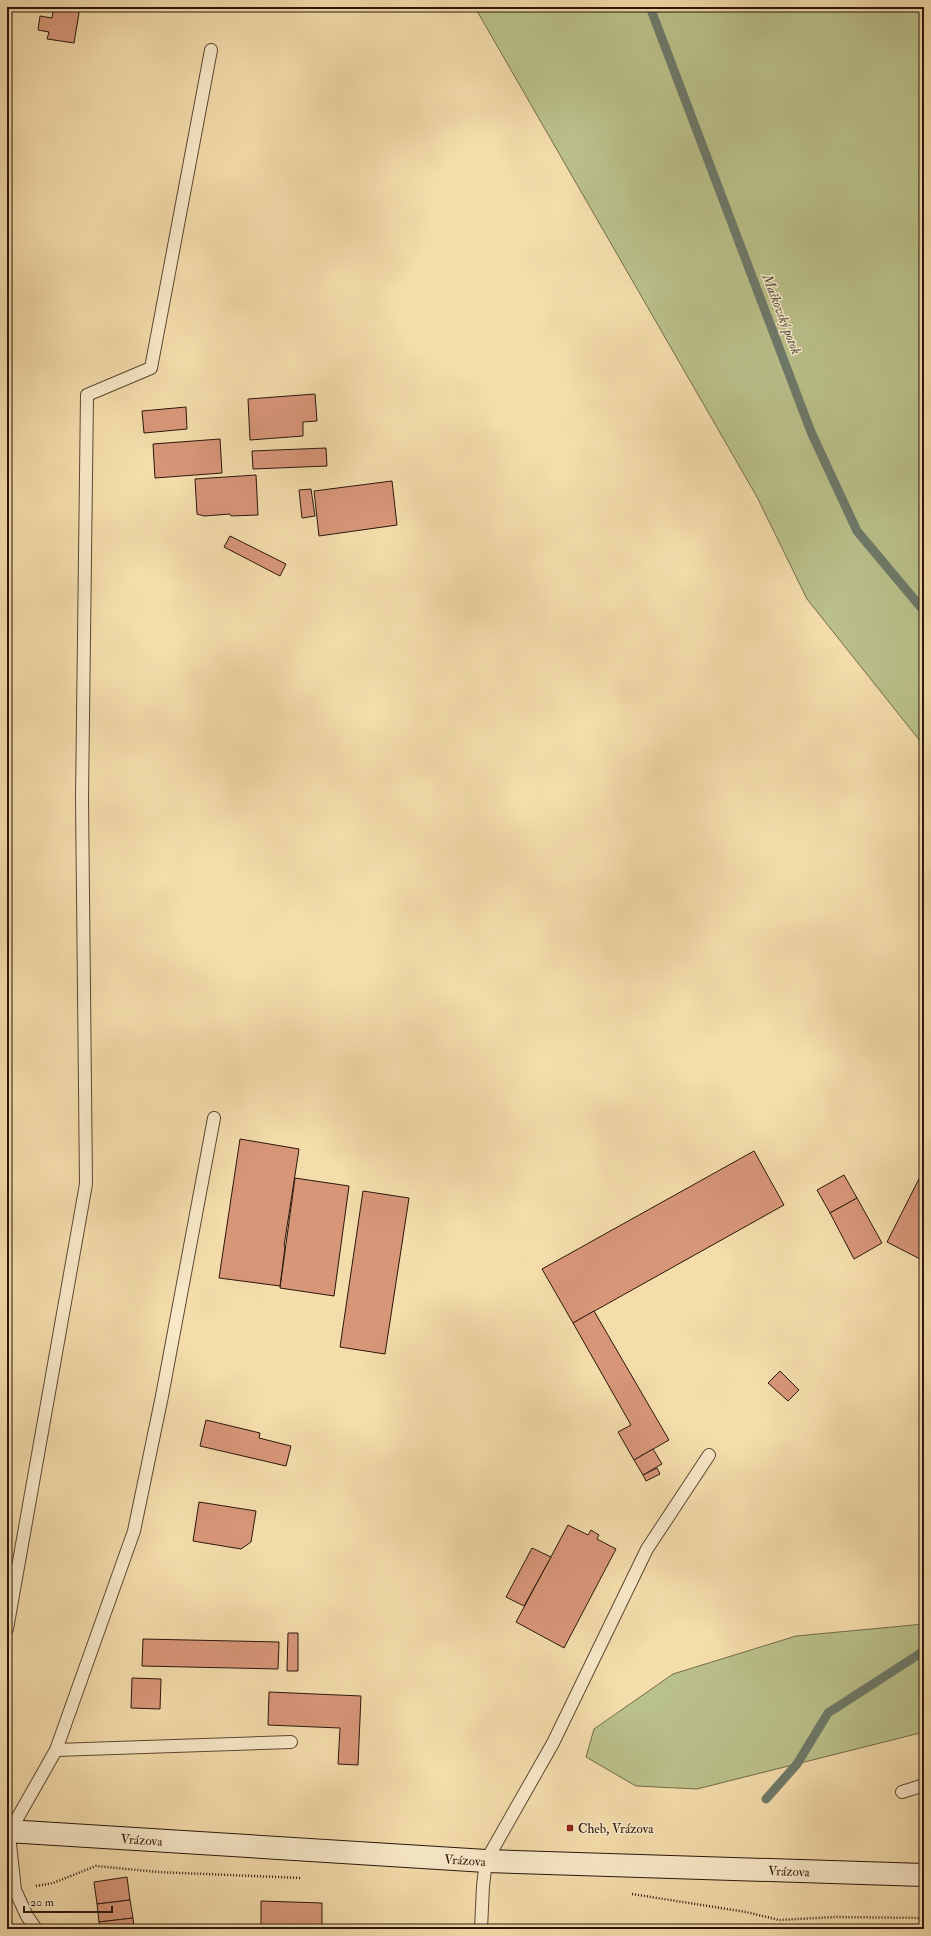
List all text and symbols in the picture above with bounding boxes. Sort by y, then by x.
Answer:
water label: Maškovský potok [758,271,805,357]
place label: Cheb, Vrázova [578,1821,654,1837]
marker: Cheb, Vrázova [565,1823,575,1833]
street label: Vrázova [120,1831,164,1850]
street label: Vrázova [444,1851,487,1870]
street label: Vrázova [768,1863,811,1880]
scale bar [24,1888,112,1914]
text: 20 m [30,1895,55,1910]

